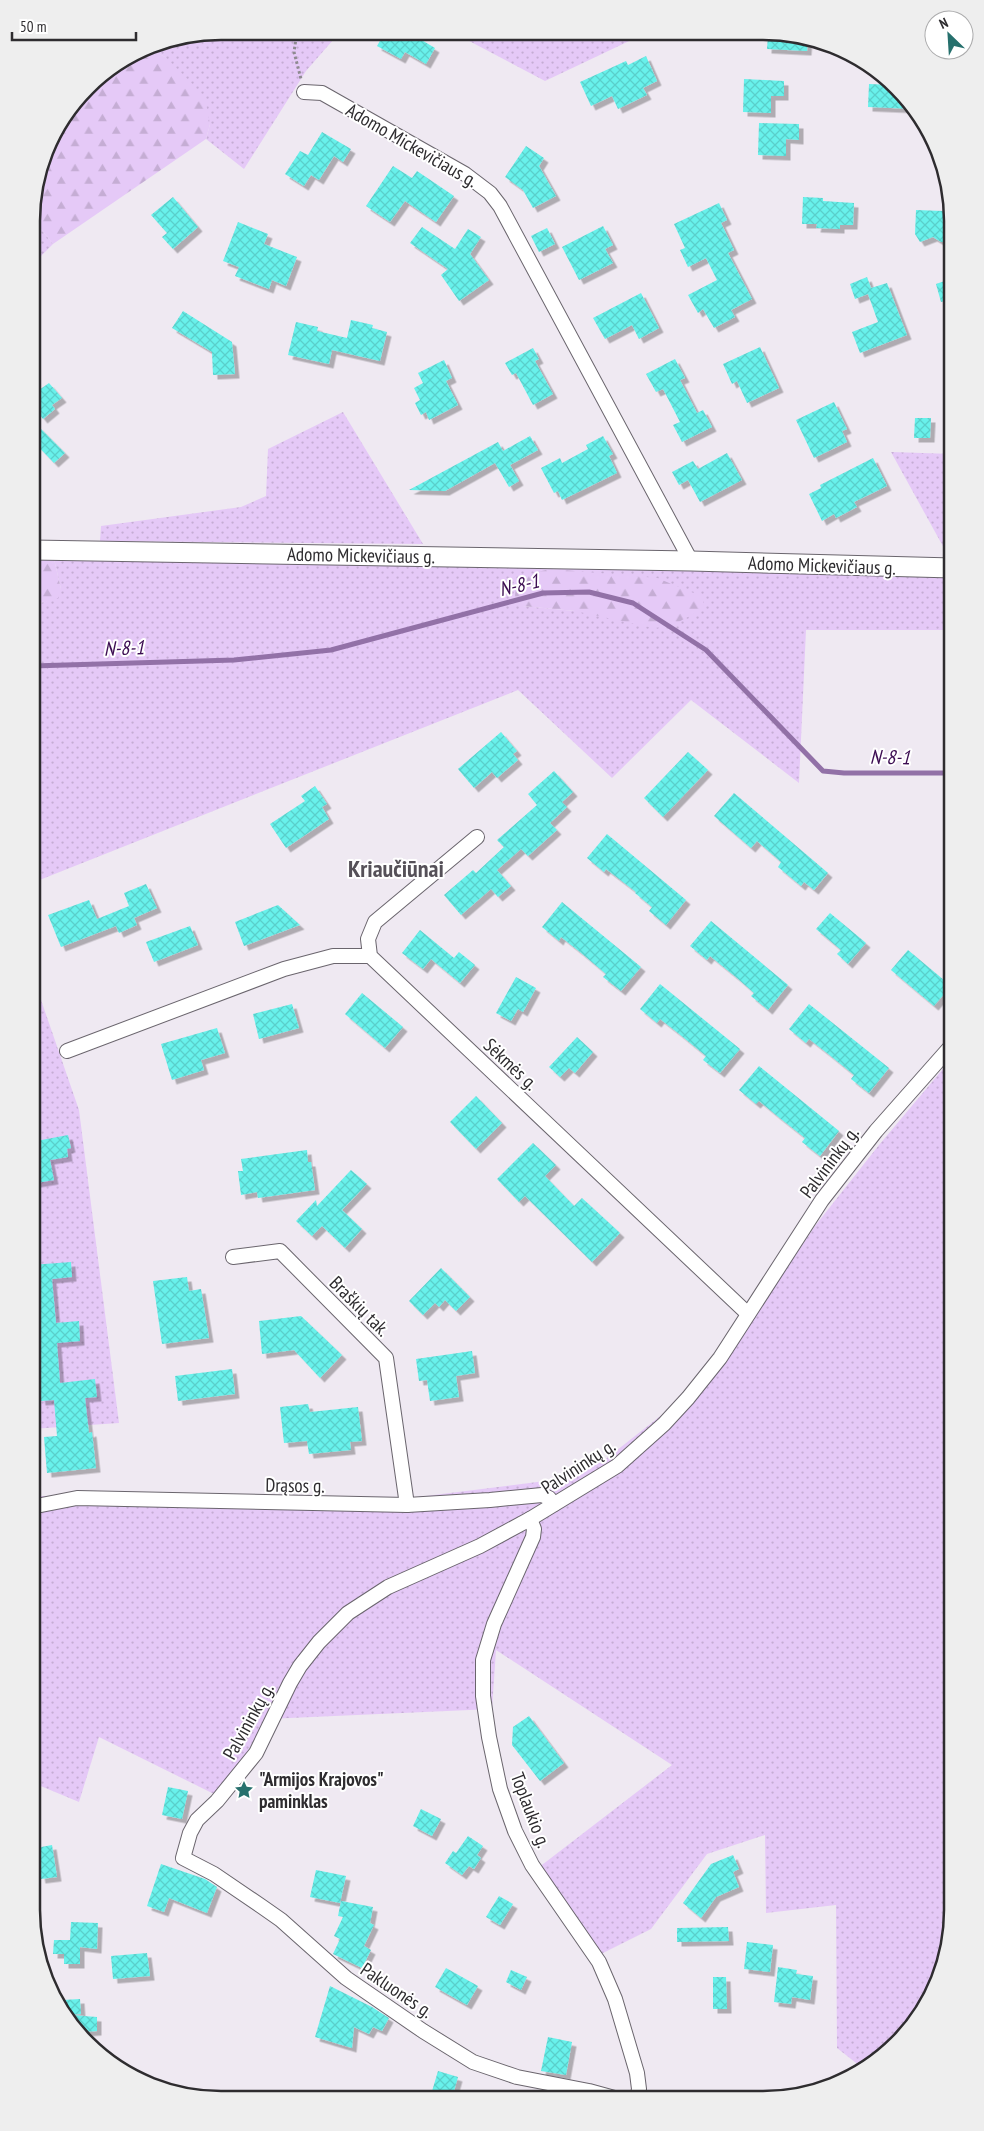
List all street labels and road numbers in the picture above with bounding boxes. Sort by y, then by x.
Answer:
street label: Adomo Mickevičiaus g. [342,98,482,192]
street label: Adomo Mickevičiaus g. [287,542,435,568]
street label: Adomo Mickevičiaus g. [748,550,896,580]
street label: Sėkmės g. [479,1033,543,1095]
street label: Palvininkų g. [794,1121,864,1203]
street label: Braškių tak. [325,1271,395,1341]
street label: Palvininkų g. [536,1433,620,1499]
street label: Drąsos g. [265,1472,325,1498]
street label: Palvininkų g. [217,1679,279,1763]
street label: Toplaukio g. [506,1769,556,1851]
street label: Pakluonės g. [356,1957,438,2023]

